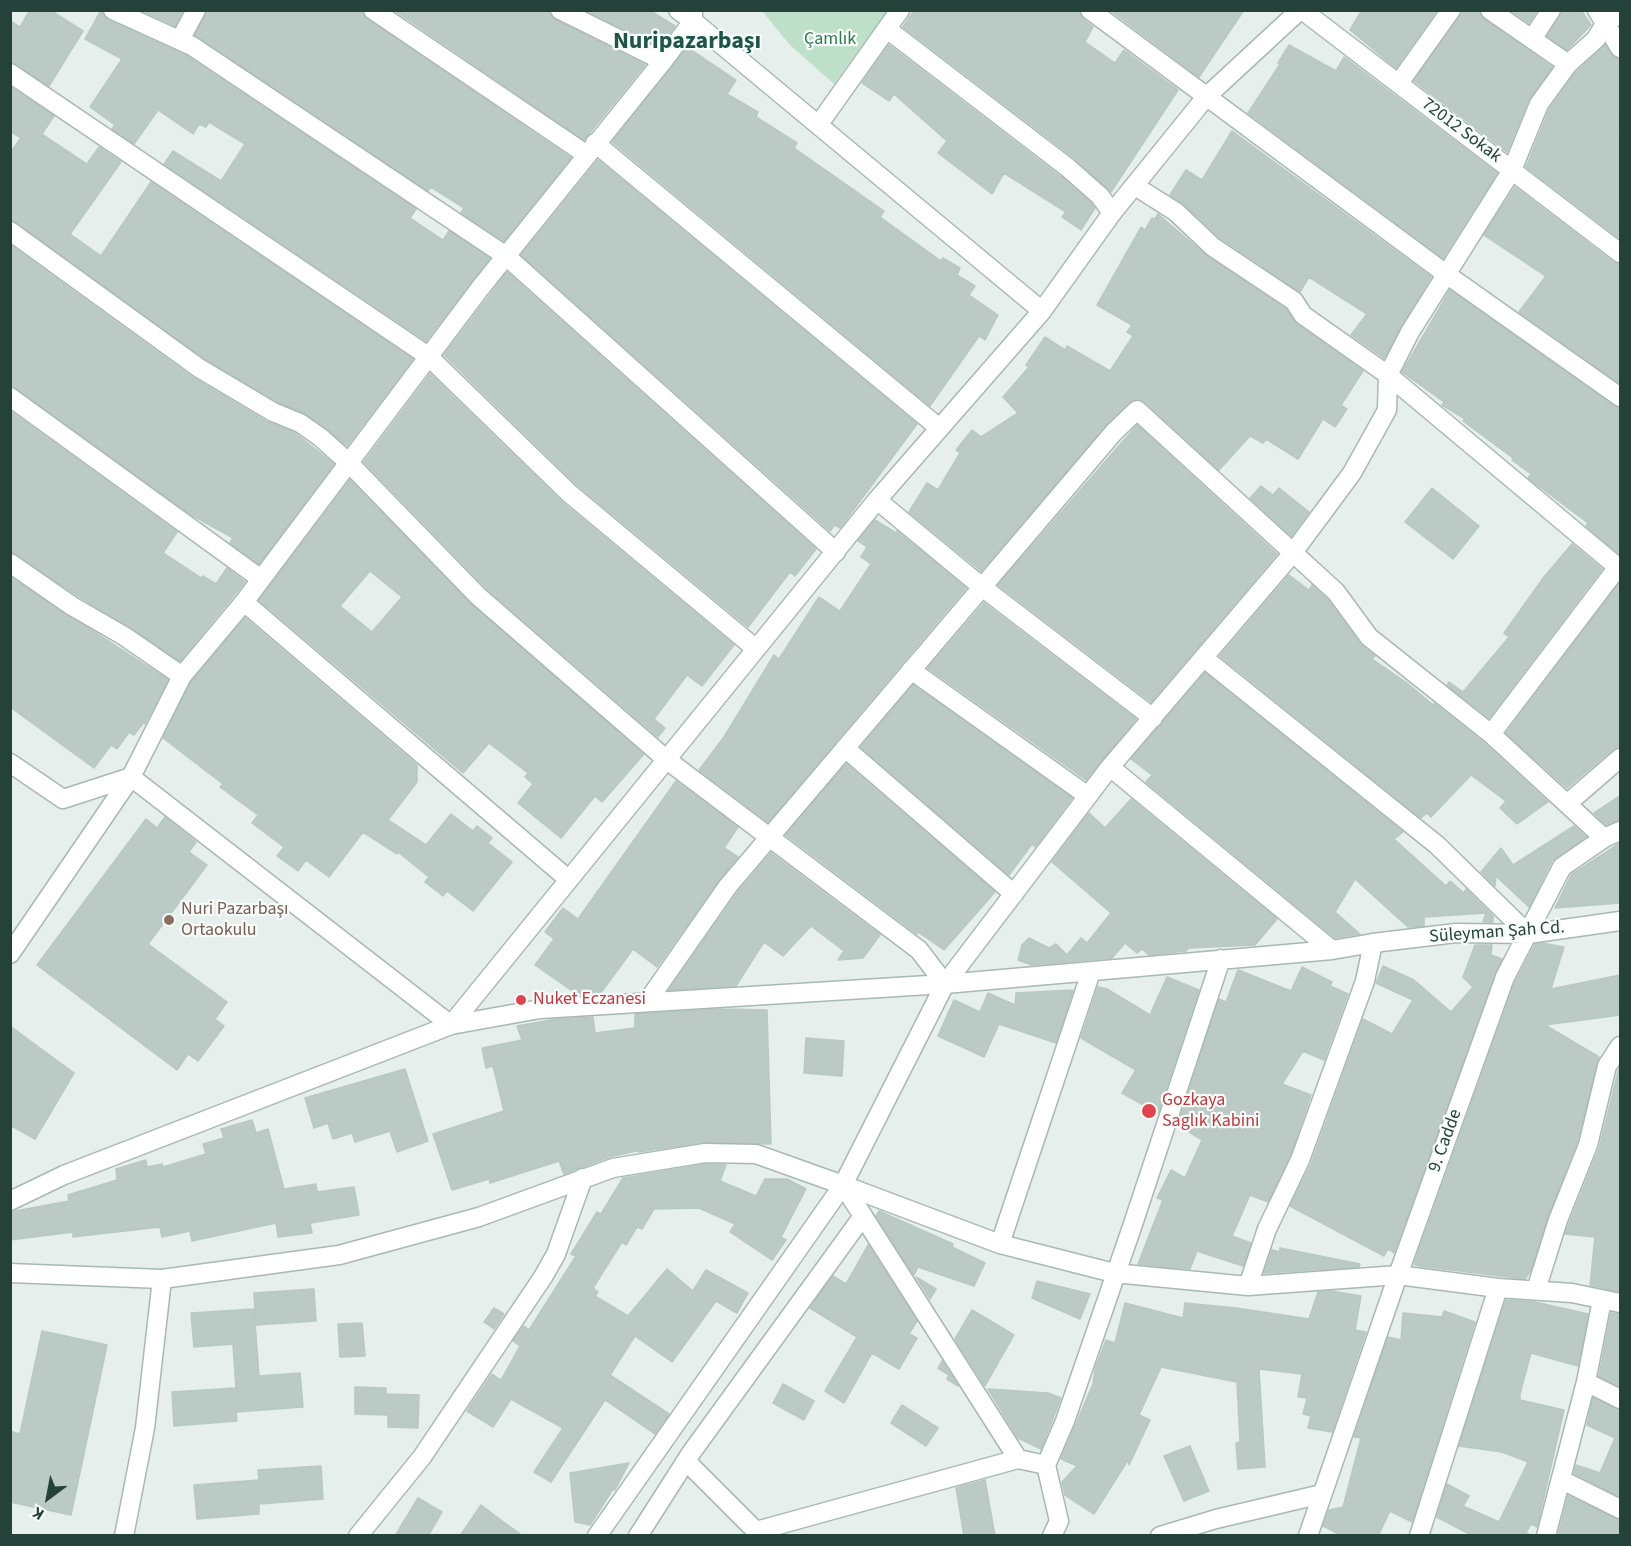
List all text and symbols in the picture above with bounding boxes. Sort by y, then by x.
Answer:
district label: Nuripazarbaşı [613,29,761,57]
park label: Çamlık [804,29,856,51]
street label: 72012 Sokak [1417,94,1505,168]
place label: Nuri Pazarbaşı Ortaokulu [181,899,289,942]
marker: Nuri Pazarbaşı Ortaokulu [162,913,176,927]
street label: Süleyman Şah Cd. [1429,917,1565,949]
place label: Nuket Eczanesi [533,989,646,1011]
marker: Nuket Eczanesi [514,993,528,1007]
place label: Gozkaya Saglık Kabini [1162,1090,1259,1132]
marker: Gozkaya Saglık Kabini [1140,1102,1158,1120]
street label: 9. Cadde [1425,1107,1467,1175]
north arrow [18,1468,78,1528]
text: K [28,1501,48,1525]

